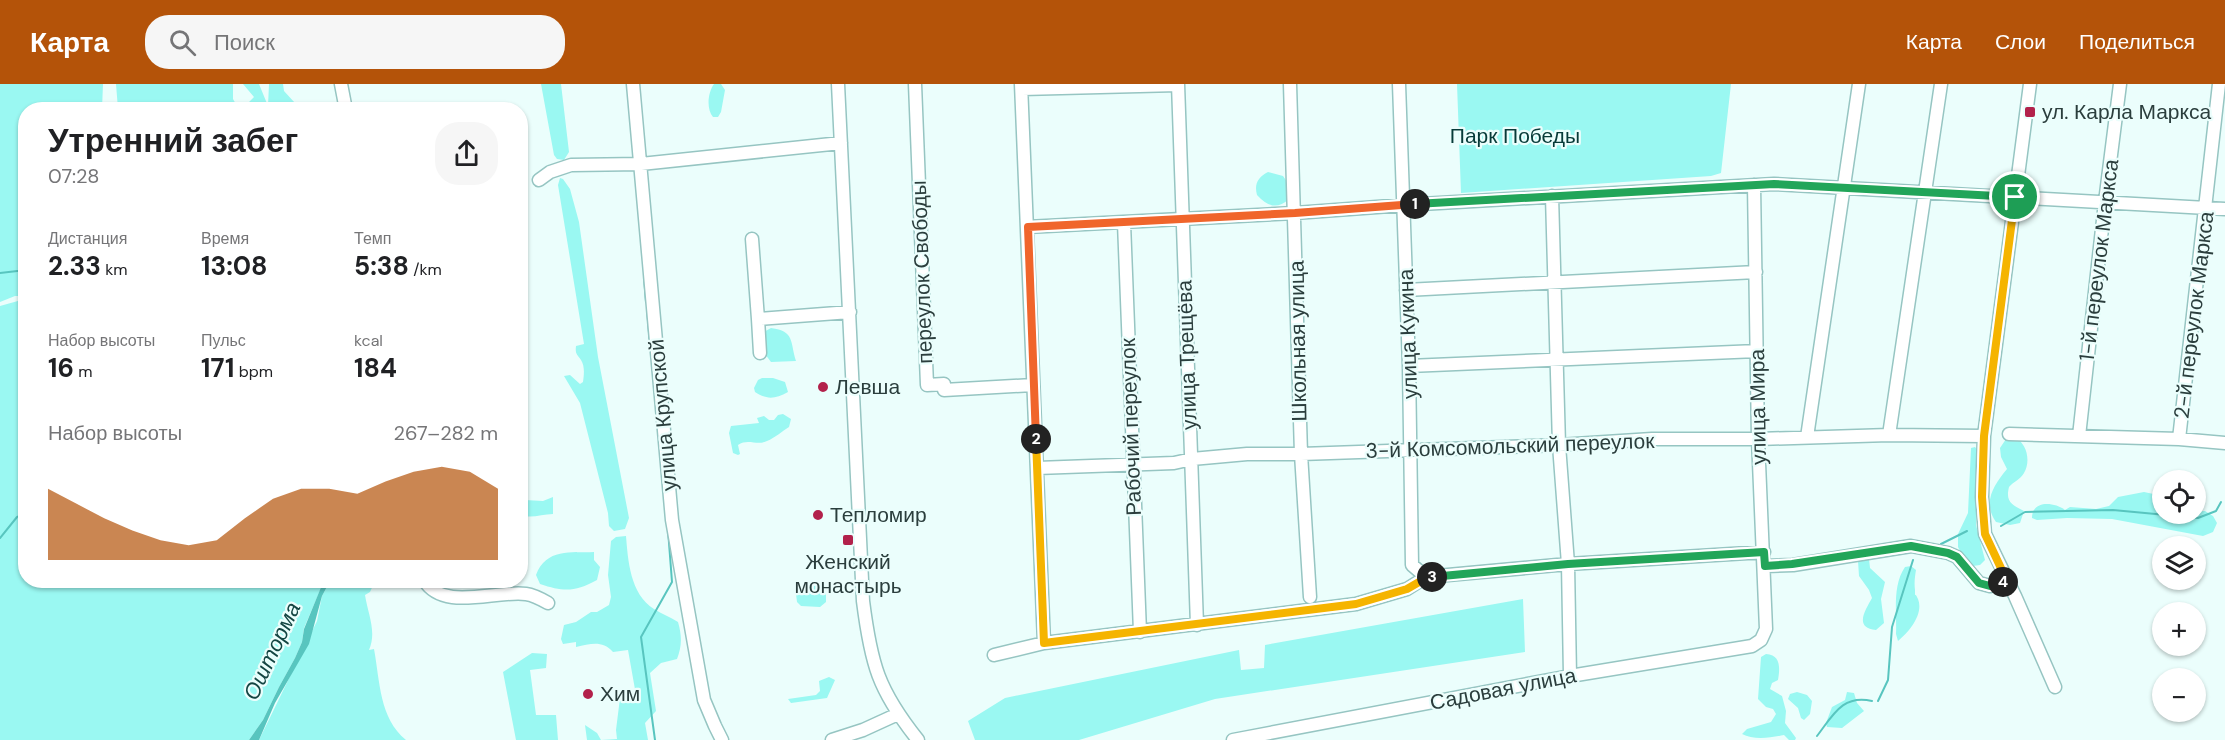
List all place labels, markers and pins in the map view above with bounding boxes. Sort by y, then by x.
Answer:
place label: ул. Карла Маркса [2042,98,2211,126]
marker: ул. Карла Маркса [2023,105,2037,119]
pin [1989,171,2040,222]
pin: 1 [1400,189,1430,219]
place label: Левша [835,373,900,401]
marker: Левша [816,380,830,394]
pin: 2 [1021,424,1051,454]
place label: Тепломир [830,501,927,529]
marker: Тепломир [811,508,825,522]
marker: Женский монастырь [841,533,855,547]
place label: Женский монастырь [794,548,902,600]
pin: 3 [1417,562,1447,592]
pin: 4 [1988,567,2018,597]
place label: Хим [600,680,640,708]
marker: Хим [581,687,595,701]

